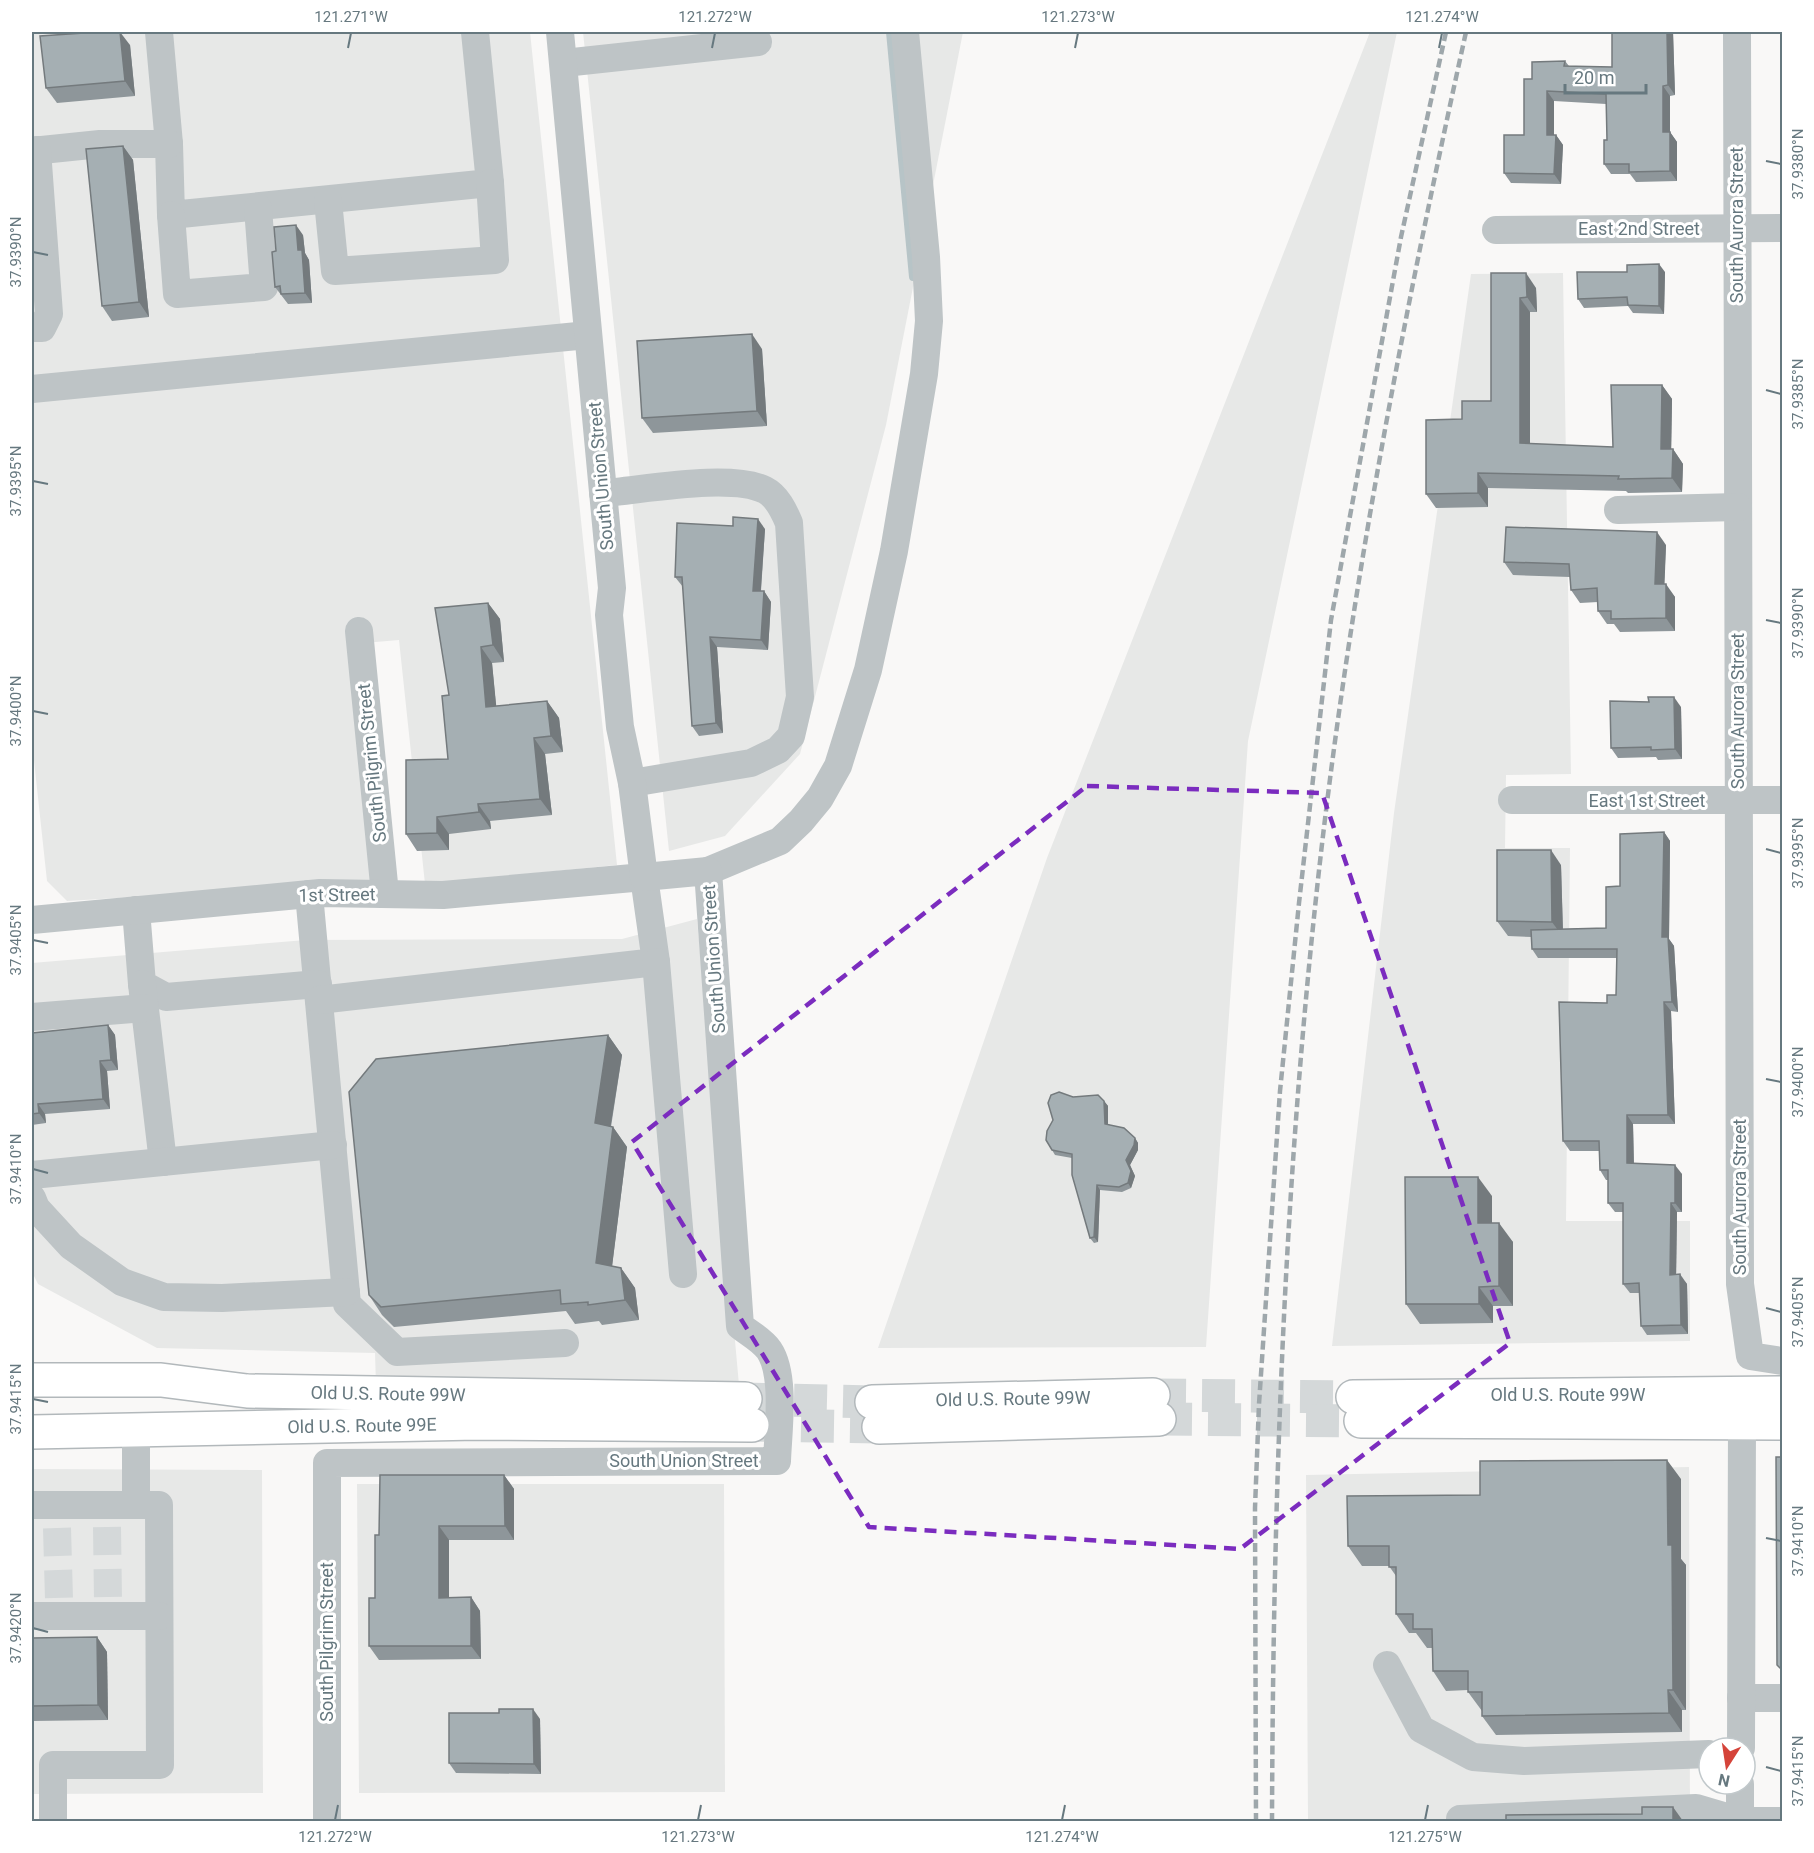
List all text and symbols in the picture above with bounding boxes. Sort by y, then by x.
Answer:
text: 121.271°W [314,8,388,26]
text: 121.272°W [678,8,752,26]
text: 121.273°W [1041,8,1115,26]
text: 121.274°W [1405,8,1479,26]
scale bar [1565,57,1646,95]
text: 20 m [1574,67,1614,88]
text: 37.9380°N [1789,129,1807,199]
street label: South Aurora Street [1726,147,1747,303]
text: 37.9390°N [7,217,25,287]
street label: East 2nd Street [1578,218,1700,239]
text: 37.9385°N [1789,359,1807,429]
street label: South Union Street [584,401,617,551]
text: 37.9395°N [7,446,25,516]
text: 37.9390°N [1789,588,1807,658]
street label: South Aurora Street [1727,633,1748,789]
text: 37.9400°N [7,676,25,746]
street label: South Pilgrim Street [353,682,390,844]
street label: East 1st Street [1589,790,1706,811]
text: 37.9395°N [1789,818,1807,888]
street label: 1st Street [298,883,376,906]
street label: South Union Street [698,884,729,1034]
text: 37.9405°N [7,905,25,975]
text: 37.9400°N [1789,1047,1807,1117]
street label: South Aurora Street [1729,1119,1750,1275]
text: 37.9410°N [7,1134,25,1204]
text: 37.9405°N [1789,1277,1807,1347]
text: 37.9415°N [7,1364,25,1434]
street label: Old U.S. Route 99W [310,1382,466,1405]
street label: Old U.S. Route 99W [1490,1384,1646,1405]
street label: Old U.S. Route 99W [935,1387,1091,1410]
street label: Old U.S. Route 99E [287,1414,437,1437]
street label: South Union Street [609,1450,759,1471]
text: 37.9410°N [1789,1506,1807,1576]
street label: South Pilgrim Street [316,1562,337,1722]
text: 37.9420°N [7,1593,25,1663]
north arrow [1697,1736,1757,1796]
text: 37.9415°N [1789,1736,1807,1806]
text: N [1716,1770,1731,1791]
text: 121.272°W [298,1828,372,1846]
text: 121.273°W [661,1828,735,1846]
text: 121.274°W [1025,1828,1099,1846]
text: 121.275°W [1388,1828,1462,1846]

